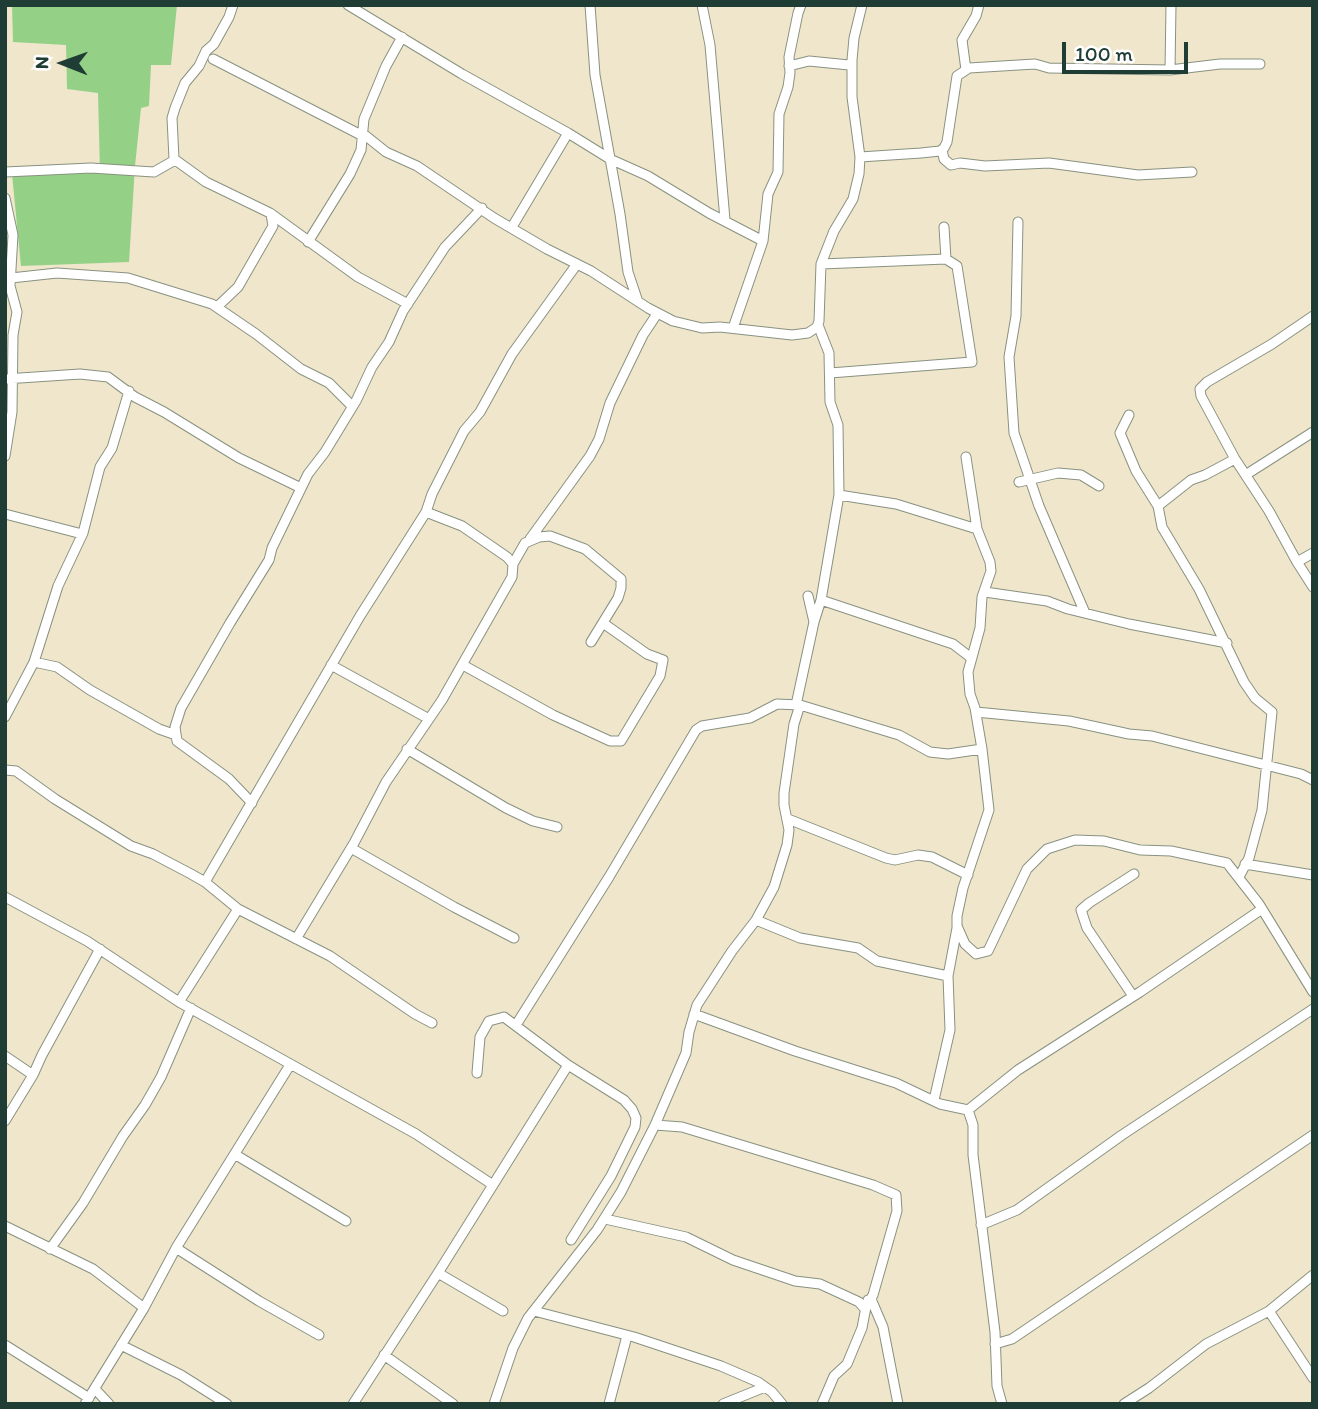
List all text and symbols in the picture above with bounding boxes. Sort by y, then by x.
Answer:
north arrow [28,28,98,98]
scale bar [1066,28,1192,72]
text: 100 m [1075,41,1133,66]
text: N [30,56,53,69]

